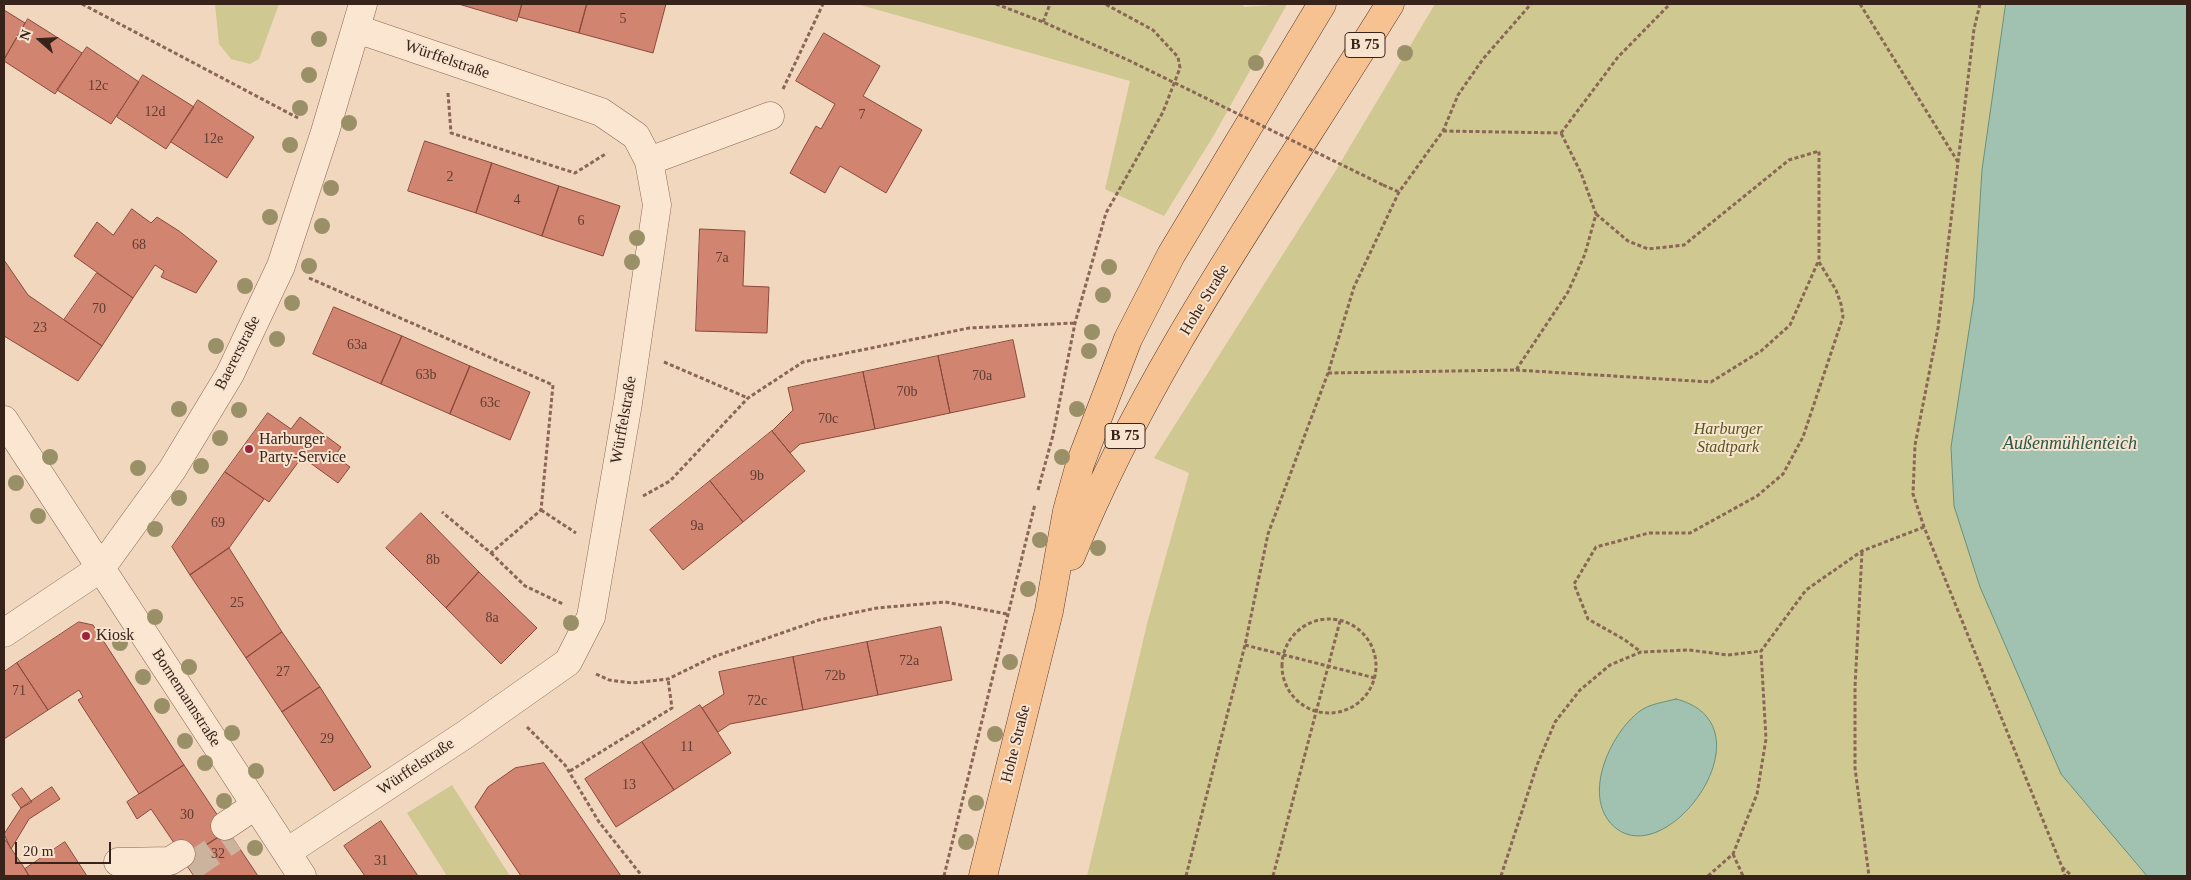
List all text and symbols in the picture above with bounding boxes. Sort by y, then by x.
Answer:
house number: 5 [620,11,626,27]
north arrow [15,15,65,65]
text: N [17,28,34,42]
road number: B 75 [1345,32,1385,58]
street label: Würffelstraße [402,37,492,83]
house number: 12c [88,78,108,94]
house number: 12d [144,104,166,120]
house number: 7 [859,107,866,123]
house number: 12e [203,131,223,147]
house number: 2 [446,169,454,185]
house number: 4 [514,192,520,208]
house number: 6 [578,213,584,229]
house number: 68 [132,237,146,253]
house number: 7a [715,250,729,266]
street label: Hohe Straße [1176,261,1234,339]
house number: 70 [92,301,106,317]
street label: Baererstraße [211,313,265,393]
house number: 23 [33,320,47,336]
house number: 63a [347,337,367,353]
house number: 63b [416,367,436,383]
house number: 70a [972,368,992,384]
street label: Würffelstraße [607,375,641,465]
house number: 70b [896,384,918,400]
house number: 63c [480,395,500,411]
house number: 70c [818,411,838,427]
park label: Harburger Stadtpark [1694,420,1762,458]
road number: B 75 [1105,424,1145,448]
place label: Harburger Party-Service [259,430,346,468]
water label: Außenmühlenteich [2003,433,2137,455]
marker: Harburger Party-Service [243,443,255,455]
house number: 9b [750,468,764,484]
house number: 69 [211,515,225,531]
house number: 9a [690,518,704,534]
house number: 8b [426,552,440,568]
house number: 25 [230,595,244,611]
house number: 8a [485,610,499,626]
place label: Kiosk [96,626,134,646]
marker: Kiosk [80,630,92,642]
street label: Bornemannstraße [147,645,225,751]
house number: 72a [899,653,919,669]
house number: 27 [276,664,290,680]
house number: 72b [824,668,846,684]
house number: 71 [12,683,26,699]
house number: 72c [747,693,767,709]
street label: Hohe Straße [997,703,1035,785]
house number: 29 [320,731,334,747]
street label: Würffelstraße [374,734,458,800]
house number: 11 [680,739,694,755]
house number: 13 [622,777,636,793]
house number: 30 [180,807,194,823]
scale bar [18,832,114,864]
text: 20 m [23,843,53,859]
house number: 32 [211,846,225,862]
house number: 31 [374,853,388,869]

